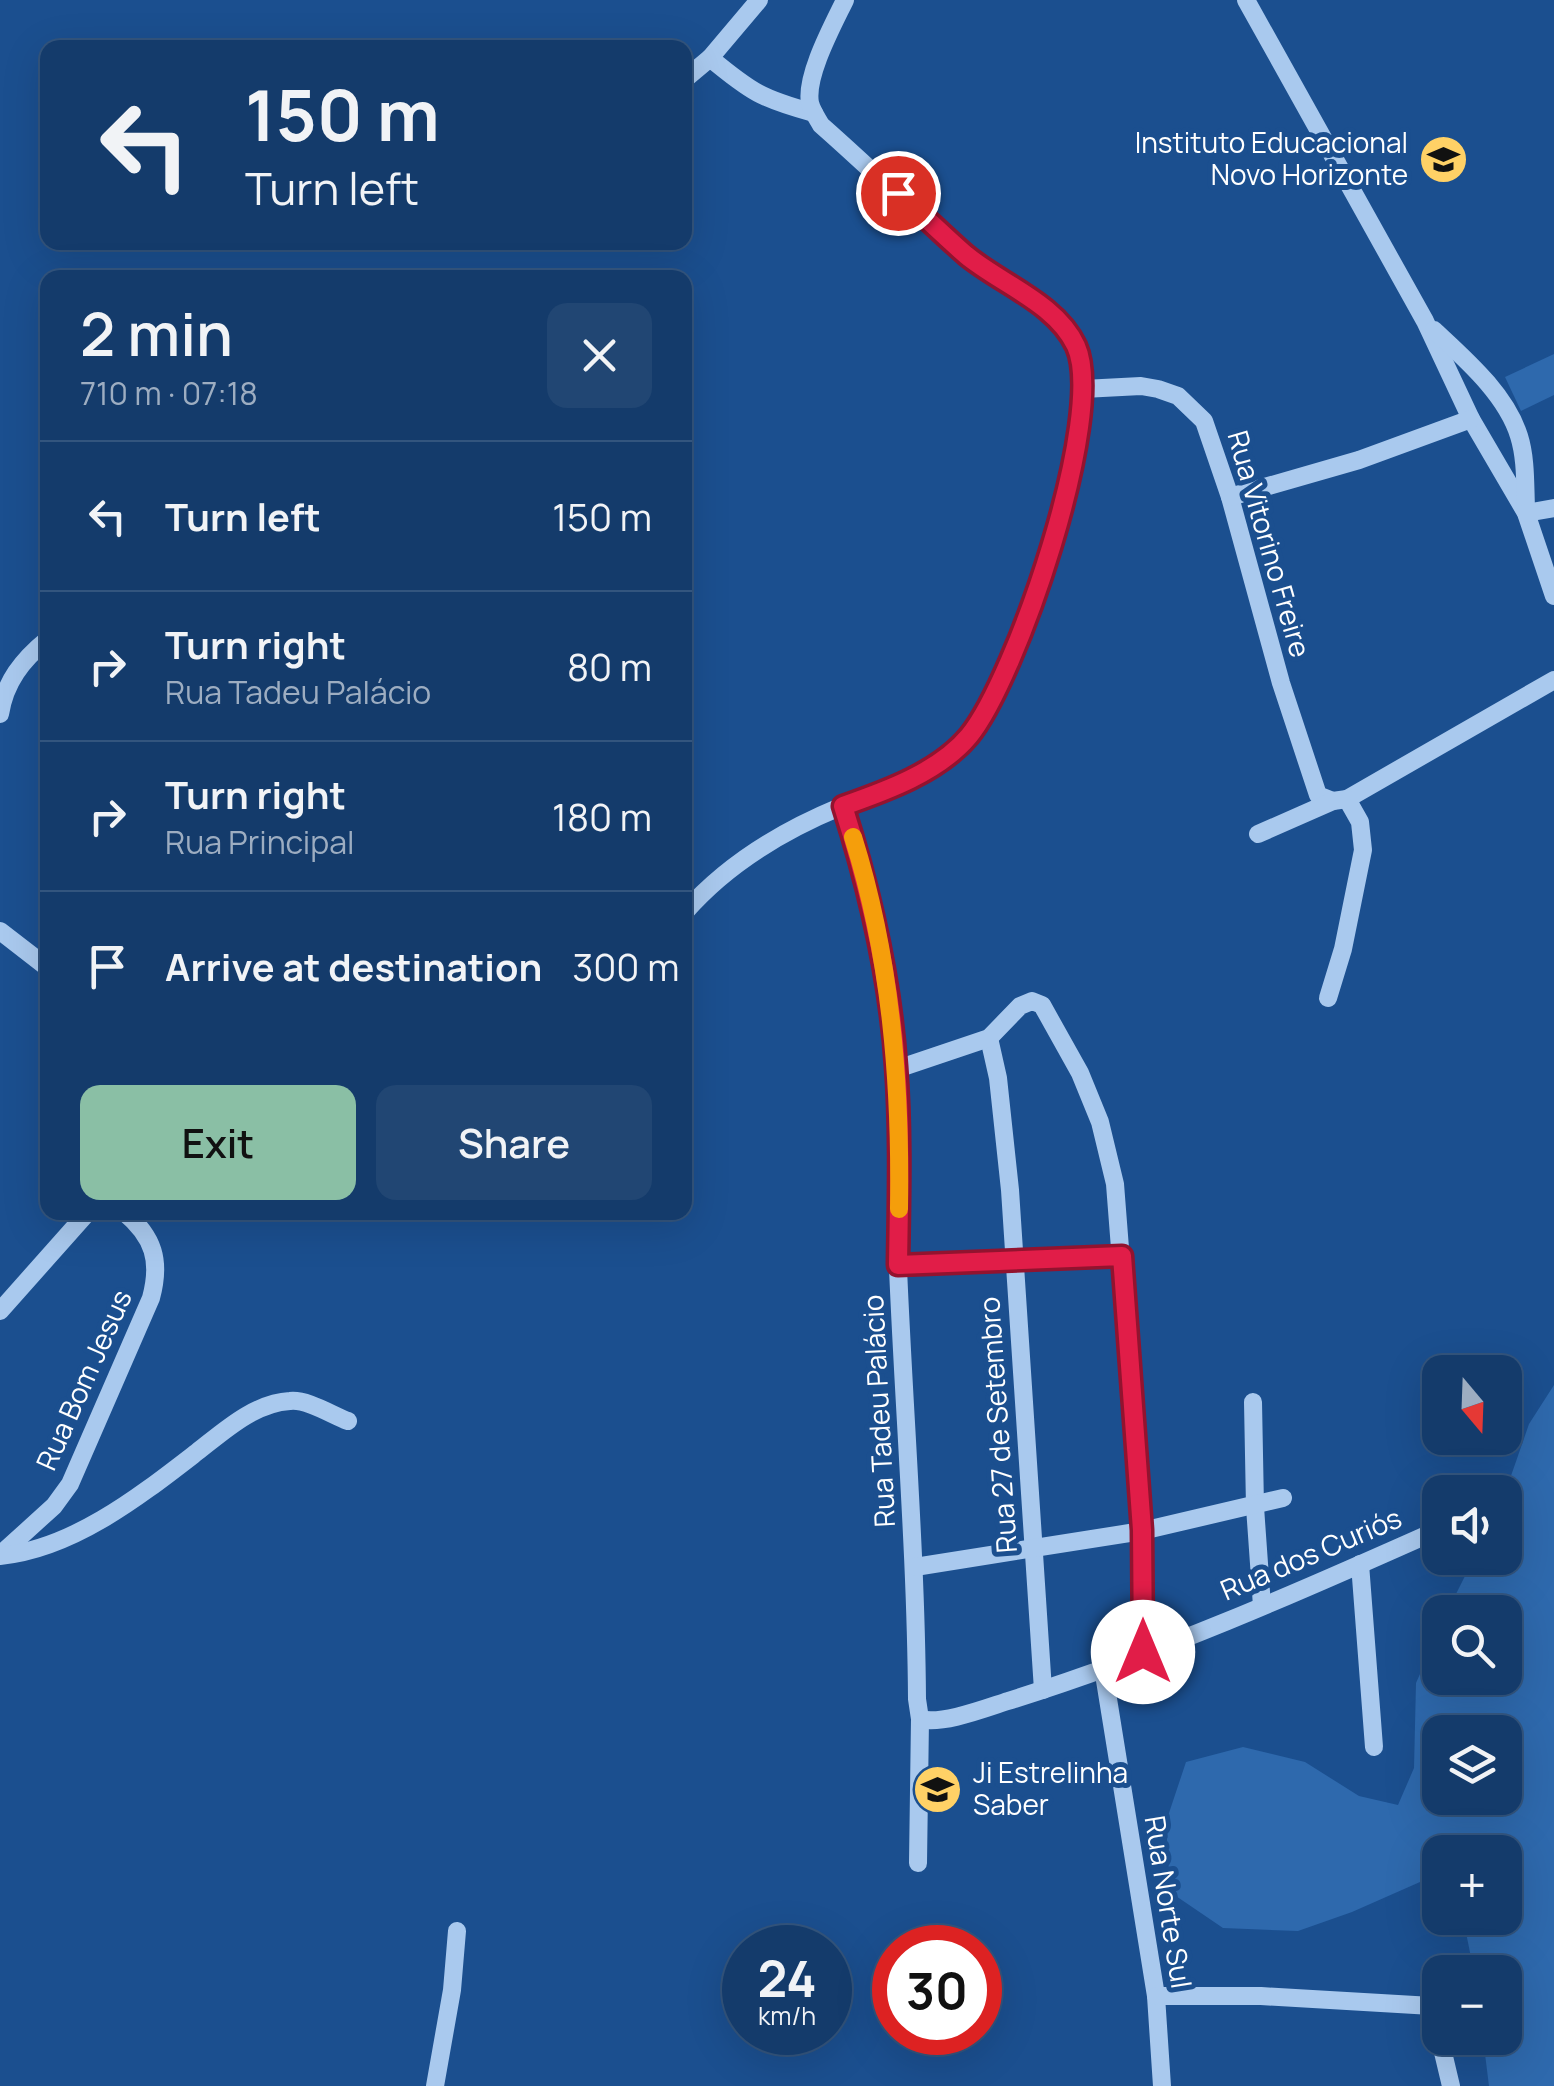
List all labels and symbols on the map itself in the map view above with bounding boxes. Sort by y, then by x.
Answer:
place label: Instituto Educacional Novo Horizonte [1135,123,1408,193]
school or university icon: Instituto Educacional Novo Horizonte [1417,133,1469,185]
pin [856,151,941,236]
street label: Rua Vitorino Freire [1219,426,1320,661]
street label: Rua Bom Jesus [26,1283,140,1476]
street label: Rua Tadeu Palácio [853,1294,903,1528]
street label: Rua 27 de Setembro [969,1296,1025,1554]
north arrow [1422,1355,1522,1455]
street label: Rua dos Curiós [1214,1498,1407,1608]
position arrow [1091,1600,1195,1704]
place label: Ji Estrelinha Saber [973,1753,1128,1823]
school or university icon: Ji Estrelinha Saber [912,1763,964,1815]
street label: Rua Norte Sul [1137,1813,1201,1991]
speed limit sign: 30 [872,1925,1002,2055]

